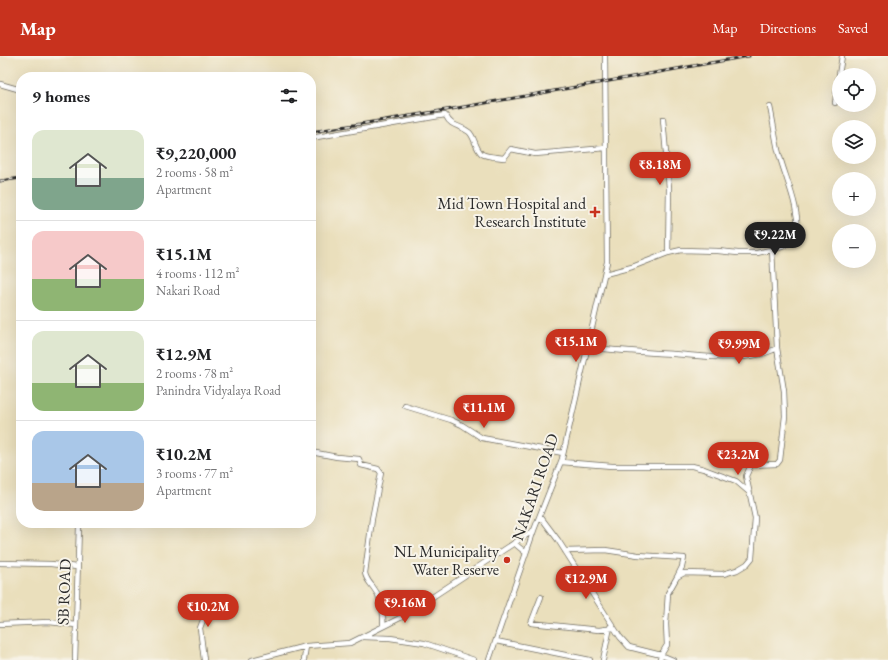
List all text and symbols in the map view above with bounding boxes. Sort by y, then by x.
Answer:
text: Map [20,16,56,41]
text: Map [712,19,738,37]
text: Directions [760,19,816,37]
text: Saved [838,19,868,37]
map controls [832,68,876,268]
button: locate [832,68,876,112]
text: 9 homes [32,85,90,107]
icon: filters [278,85,300,107]
button: layers [832,120,876,164]
text: ₹9,220,000 [156,142,236,164]
icon: home [64,146,112,194]
pin: ₹8.18M [627,152,693,186]
text: ₹8.18M [639,156,681,173]
text: 2 rooms · 58 m² [156,164,233,181]
button: + [832,172,876,216]
text: Apartment [156,181,211,198]
place label: Mid Town Hospital and Research Institute [437,193,587,232]
marker: Mid Town Hospital and Research Institute [589,206,601,218]
pin: ₹9.22M [742,222,808,256]
button: − [832,224,876,268]
text: ₹9.22M [754,226,796,243]
text: ₹15.1M [156,243,212,265]
icon: home [64,247,112,295]
text: 4 rooms · 112 m² [156,265,240,282]
text: Nakari Road [156,282,220,299]
pin: ₹15.1M [543,329,609,363]
pin: ₹9.99M [706,331,772,365]
text: ₹15.1M [555,333,597,350]
text: ₹9.99M [718,335,760,352]
text: ₹12.9M [156,343,212,365]
icon: home [64,347,112,395]
text: 2 rooms · 78 m² [156,365,233,382]
text: Panindra Vidyalaya Road [156,382,281,399]
pin: ₹11.1M [451,395,517,429]
text: ₹11.1M [463,399,505,416]
street label: NAKARI ROAD [507,431,563,543]
pin: ₹23.2M [705,442,771,476]
text: ₹10.2M [156,443,212,465]
text: ₹23.2M [717,446,759,463]
icon: home [64,447,112,495]
text: 3 rooms · 77 m² [156,465,233,482]
text: Apartment [156,482,211,499]
place label: NL Municipality Water Reserve [394,541,500,580]
marker: NL Municipality Water Reserve [502,555,512,565]
street label: SB ROAD [52,558,76,626]
pin: ₹12.9M [553,566,619,600]
text: ₹12.9M [565,570,607,587]
pin: ₹9.16M [372,590,438,624]
pin: ₹10.2M [175,594,241,628]
text: ₹9.16M [384,594,426,611]
text: ₹10.2M [187,598,229,615]

